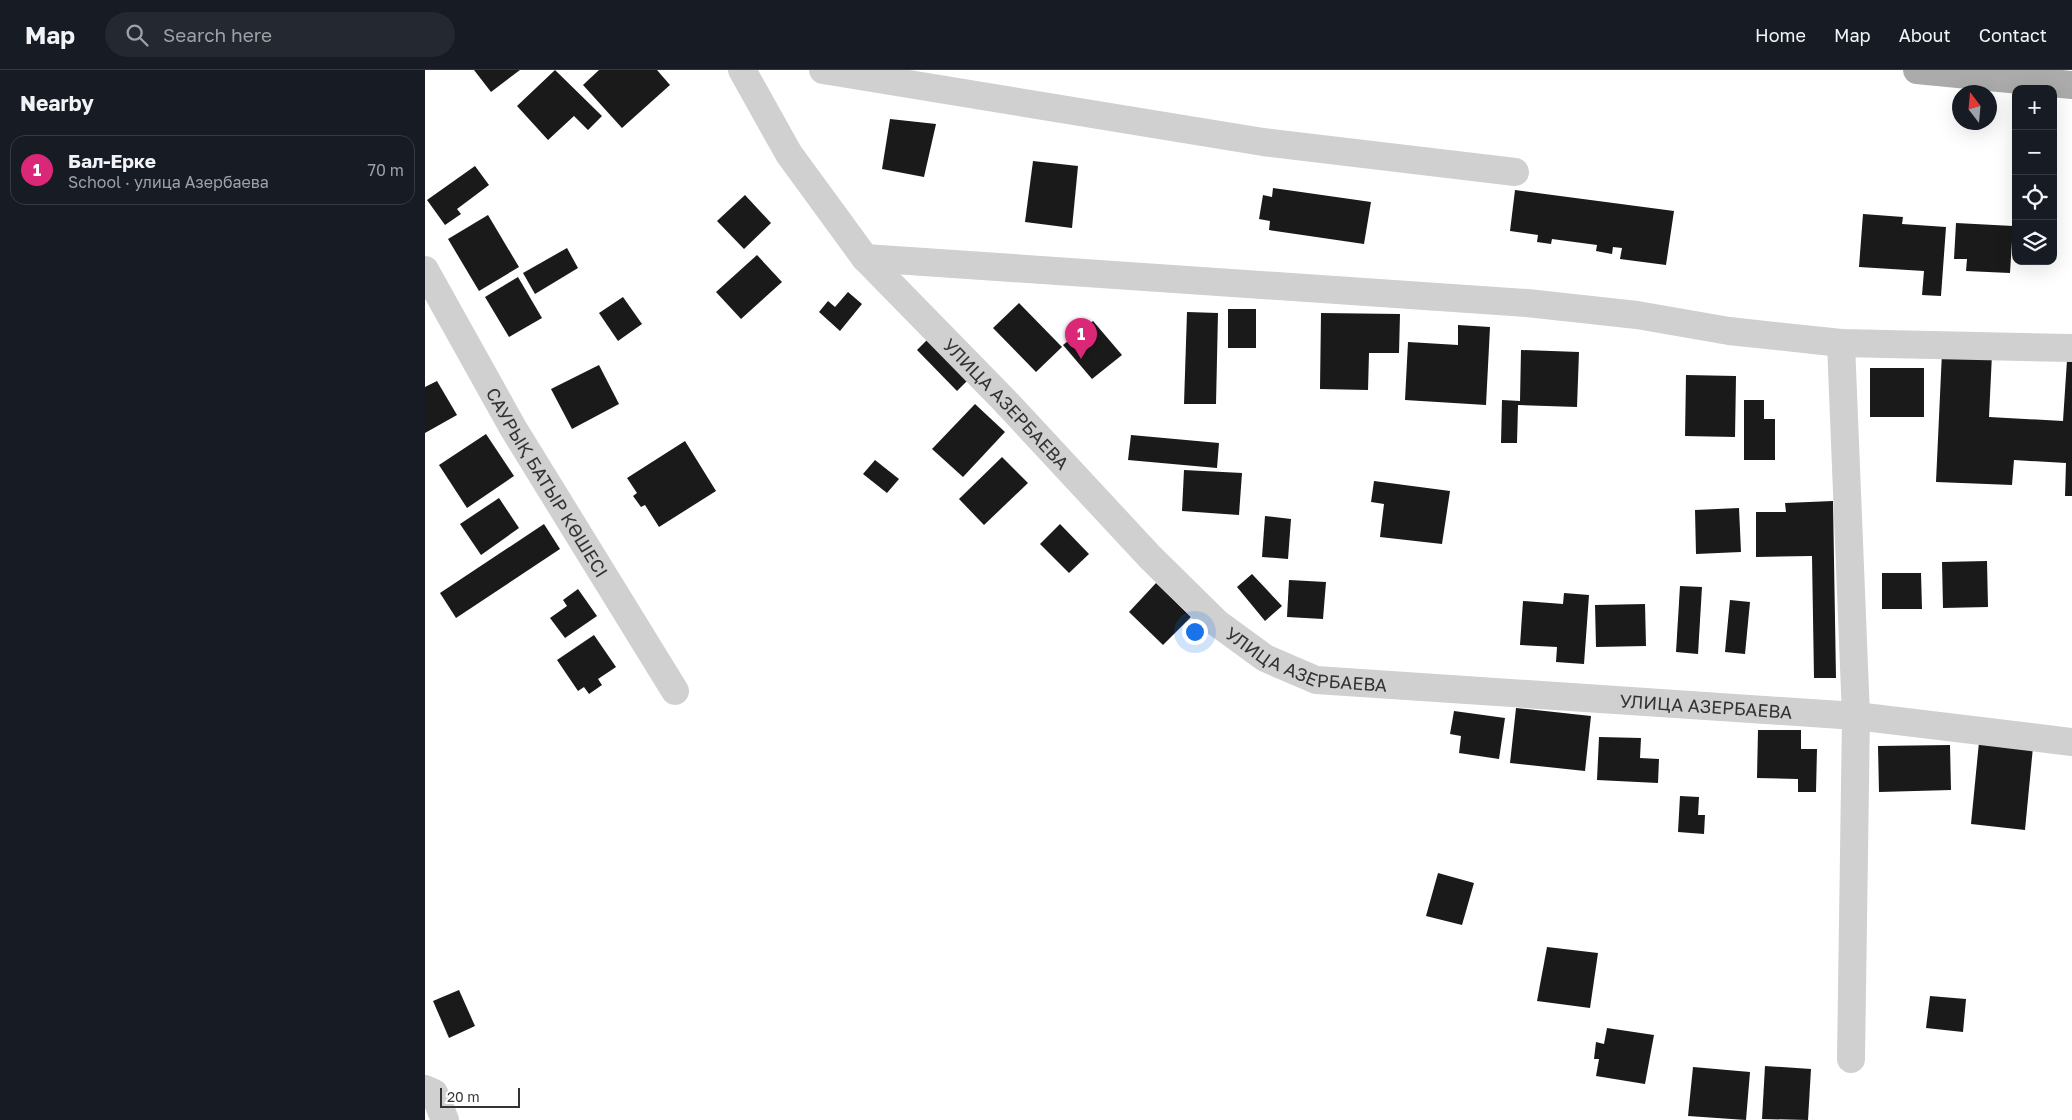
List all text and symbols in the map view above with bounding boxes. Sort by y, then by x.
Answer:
search box [105,12,455,57]
text: Map [25,20,75,49]
icon: search [123,21,151,49]
text: Search here [163,23,272,46]
text: Home [1755,24,1806,46]
text: Map [1834,24,1871,46]
text: About [1899,24,1951,46]
text: Contact [1979,24,2047,46]
north arrow [1952,85,1997,130]
map controls [2012,85,2057,265]
button: + [2012,85,2057,130]
text: Nearby [20,90,94,116]
button: − [2012,130,2057,175]
text: Бал-Ерке [68,149,156,172]
text: 1 [33,160,41,180]
text: 70 m [367,160,404,180]
text: School · улица Азербаева [68,172,269,192]
button: locate [2012,175,2057,220]
button: layers [2012,220,2057,265]
pin: 1 [1065,318,1097,359]
street label: УЛИЦА АЗЕРБАЕВА [939,334,1074,474]
street label: САУРЫҚ БАТЫР КӨШЕСІ [482,384,613,581]
your location [1182,619,1208,645]
street label: УЛИЦА АЗЕРБАЕВА [1221,622,1388,696]
street label: УЛИЦА АЗЕРБАЕВА [1619,689,1793,723]
scale bar [440,1085,520,1108]
text: 20 m [447,1088,480,1105]

